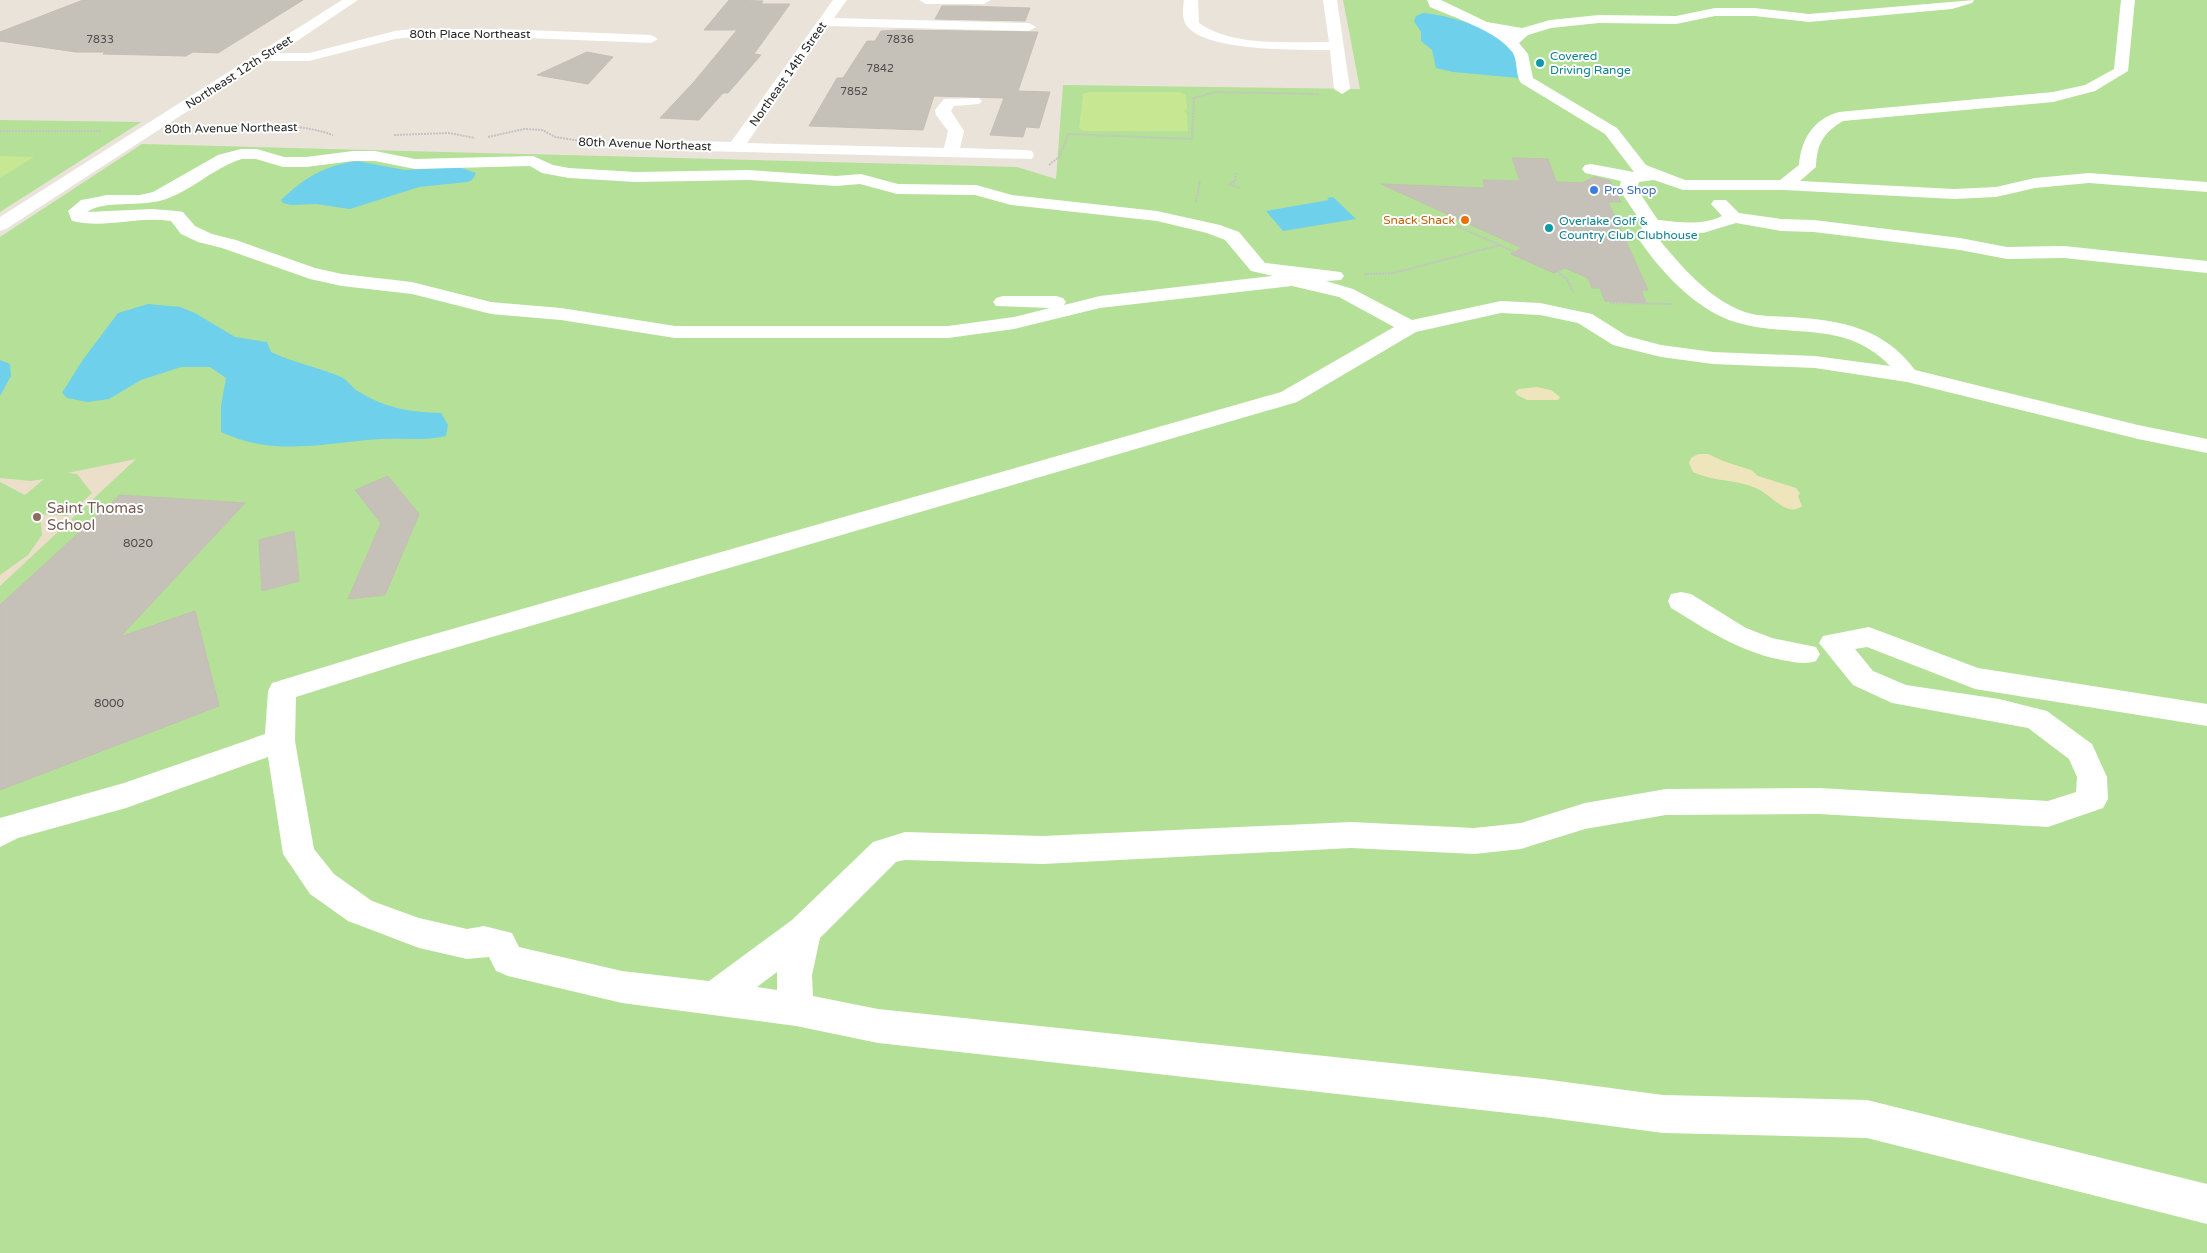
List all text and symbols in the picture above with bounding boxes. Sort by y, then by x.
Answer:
street label: Northeast 14th Street [747,19,830,129]
street label: 80th Place Northeast [409,27,531,41]
street label: Northeast 12th Street [183,32,295,112]
house number: 7833 [86,33,114,46]
house number: 7836 [886,33,914,46]
place label: Covered Driving Range [1550,49,1631,77]
marker: Covered Driving Range [1534,57,1546,69]
house number: 7842 [866,62,894,75]
house number: 7852 [840,85,868,98]
street label: 80th Avenue Northeast [164,120,298,136]
street label: 80th Avenue Northeast [578,135,712,153]
place label: Pro Shop [1604,183,1656,197]
marker: Pro Shop [1588,184,1600,196]
place label: Snack Shack [1383,213,1455,227]
marker: Snack Shack [1459,214,1471,226]
place label: Overlake Golf & Country Club Clubhouse [1559,214,1698,242]
marker: Overlake Golf & Country Club Clubhouse [1543,222,1555,234]
place label: Saint Thomas School [47,499,144,534]
marker: Saint Thomas School [31,511,43,523]
house number: 8020 [123,536,154,550]
house number: 8000 [94,696,125,710]

